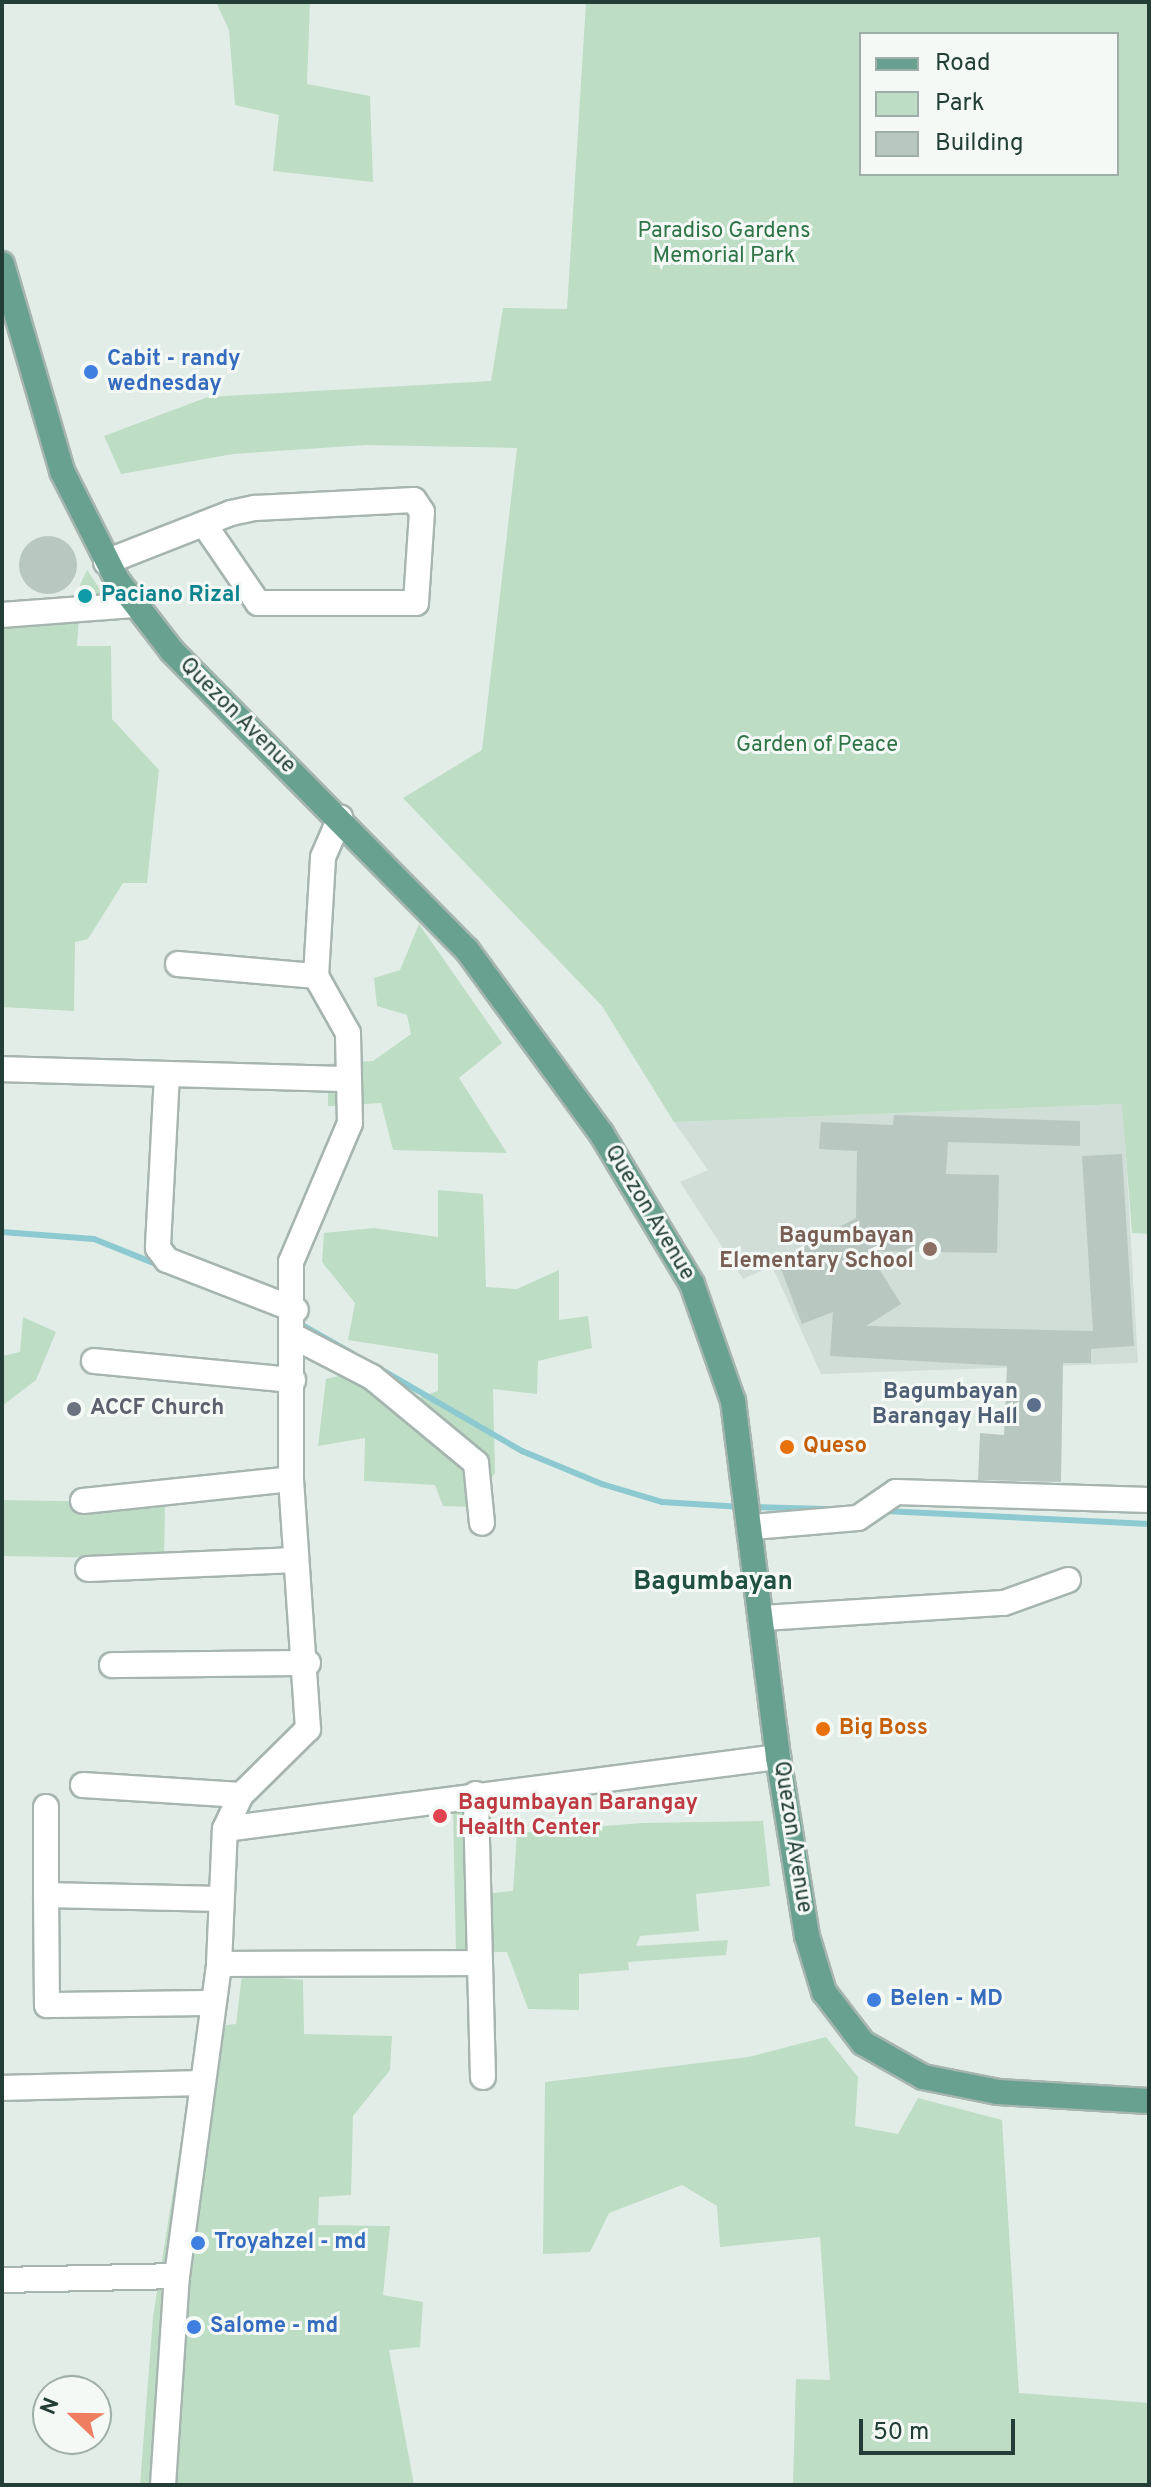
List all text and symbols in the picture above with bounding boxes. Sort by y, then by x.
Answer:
legend [859,32,1119,176]
text: Road [935,49,991,79]
text: Park [935,89,985,119]
text: Building [935,129,1024,159]
park label: Paradiso Gardens Memorial Park [638,218,810,270]
place label: Cabit - randy wednesday [107,346,241,398]
marker: Cabit - randy wednesday [82,363,100,381]
place label: Paciano Rizal [101,583,241,609]
marker: Paciano Rizal [76,587,94,605]
street label: Quezon Avenue [173,652,301,780]
park label: Garden of Peace [736,733,898,759]
street label: Quezon Avenue [598,1140,700,1286]
place label: Bagumbayan Elementary School [719,1223,914,1274]
marker: Bagumbayan Elementary School [921,1240,939,1258]
place label: Bagumbayan Barangay Hall [872,1379,1018,1430]
place label: ACCF Church [90,1396,224,1422]
marker: Bagumbayan Barangay Hall [1025,1396,1043,1414]
marker: ACCF Church [65,1400,83,1418]
place label: Queso [803,1434,867,1460]
marker: Queso [778,1438,796,1456]
district label: Bagumbayan [633,1567,793,1599]
place label: Big Boss [839,1716,928,1742]
marker: Big Boss [814,1720,832,1738]
street label: Quezon Avenue [767,1759,817,1915]
place label: Bagumbayan Barangay Health Center [458,1790,698,1842]
marker: Bagumbayan Barangay Health Center [429,1805,451,1827]
place label: Belen - MD [890,1987,1003,2013]
marker: Belen - MD [865,1991,883,2009]
place label: Troyahzel - md [214,2230,366,2256]
marker: Troyahzel - md [189,2234,207,2252]
place label: Salome - md [210,2314,338,2340]
marker: Salome - md [185,2318,203,2336]
north arrow [32,2375,112,2455]
text: N [36,2394,67,2419]
scale bar [863,2403,1019,2453]
text: 50 m [873,2418,929,2448]

